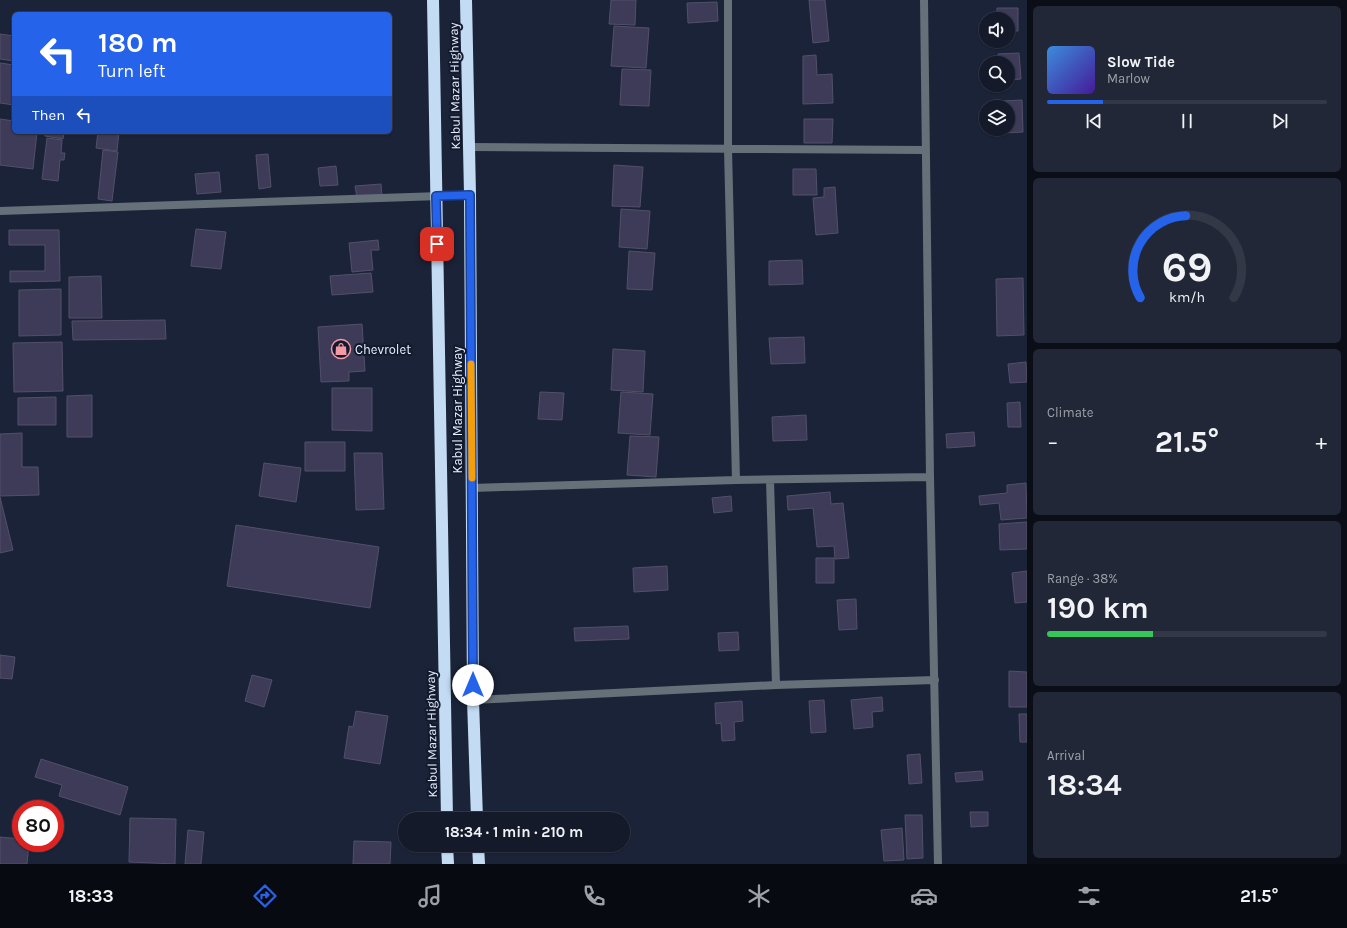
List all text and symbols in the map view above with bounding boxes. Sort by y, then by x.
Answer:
map controls [979,12,1015,136]
button: sound [979,12,1015,48]
street label: Kabul Mazar Highway [446,22,463,150]
text: 180 m [98,26,177,59]
icon: left [32,28,84,80]
text: Slow Tide [1107,53,1175,71]
button: search [979,56,1015,92]
text: Turn left [98,60,166,82]
text: Marlow [1107,71,1150,86]
button: layers [979,100,1015,136]
icon: left [73,104,95,126]
text: Then [32,106,65,124]
icon: previous [1083,110,1105,132]
icon: pause [1176,110,1198,132]
icon: next [1269,110,1291,132]
pin [420,227,454,261]
icon: arrive [426,233,448,255]
text: 69 [1162,243,1212,291]
text: km/h [1169,289,1205,306]
shop icon: Chevrolet [330,338,352,360]
place label: Chevrolet [355,342,411,357]
street label: Kabul Mazar Highway [450,346,465,474]
text: Climate [1047,405,1093,420]
text: 21.5° [1155,424,1219,460]
text: − [1047,429,1059,455]
text: + [1315,429,1327,455]
text: Range · 38% [1047,571,1118,586]
text: 190 km [1047,590,1149,626]
position arrow [452,664,494,706]
street label: Kabul Mazar Highway [423,670,440,798]
text: Arrival [1047,748,1085,763]
text: 18:34 [1047,767,1122,803]
speed limit sign: 80 [12,800,64,852]
text: 18:34 · 1 min · 210 m [445,823,583,841]
icon: directions [251,882,279,910]
icon: music [416,882,444,910]
icon: phone [580,882,608,910]
icon: climate [745,882,773,910]
icon: car [910,882,938,910]
icon: filters [1075,882,1103,910]
text: 18:33 [68,885,114,907]
text: 21.5° [1240,885,1279,907]

